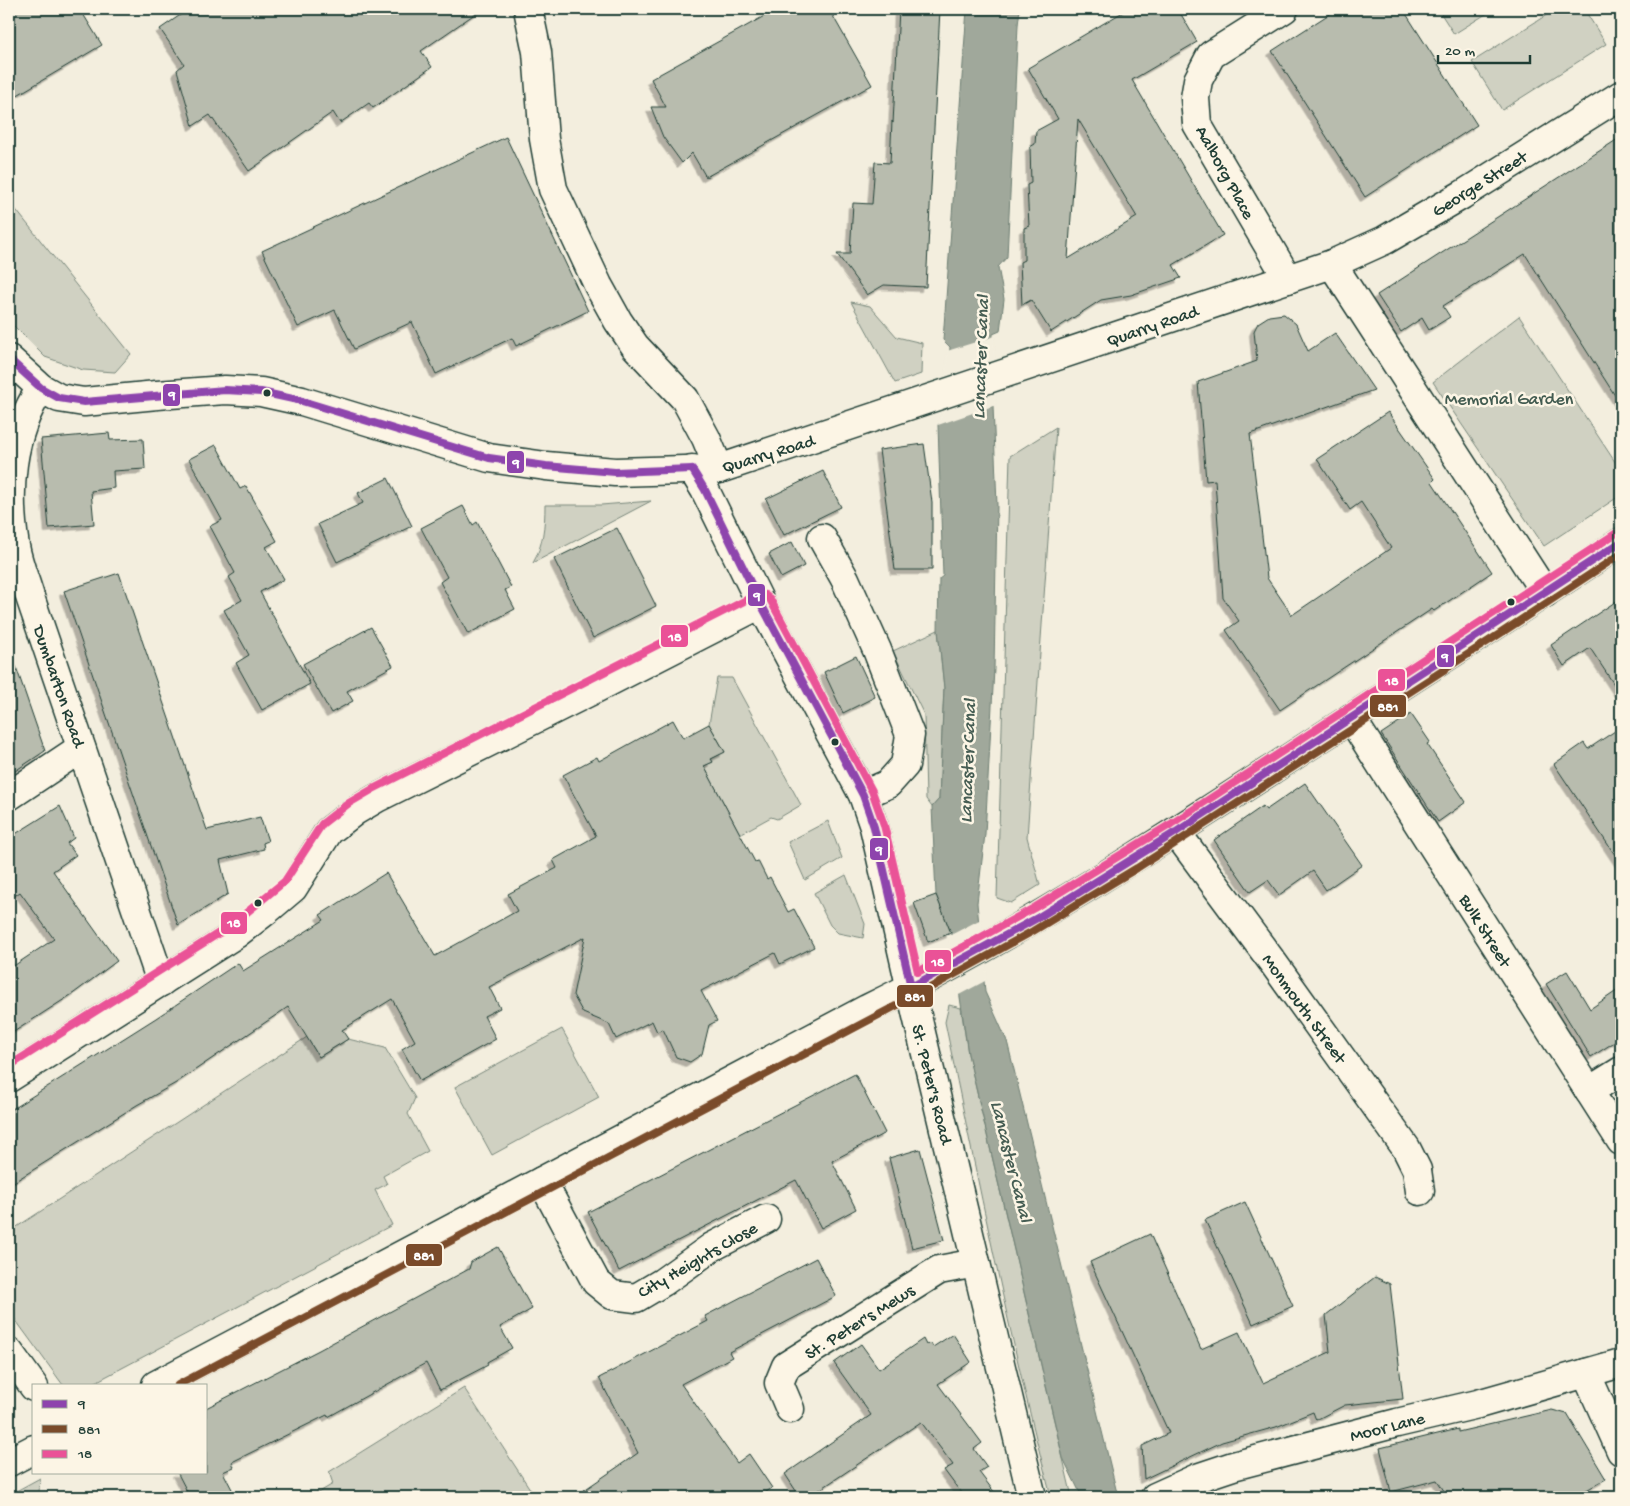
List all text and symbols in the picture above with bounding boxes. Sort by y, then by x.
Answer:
scale bar [1438,32,1530,64]
text: 20 m [1445,43,1475,61]
street label: Aalborg Place [1190,123,1258,224]
street label: George Street [1429,147,1533,223]
water label: Lancaster Canal [969,293,996,419]
street label: Quarry Road [1104,301,1203,353]
line badge: 9 [162,383,181,407]
text: 9 [167,388,176,405]
unlabelled marker [262,388,272,398]
park label: Memorial Garden [1445,390,1574,411]
street label: Quarry Road [720,431,819,479]
line badge: 9 [506,450,525,474]
text: 9 [511,456,520,473]
line badge: 9 [747,583,766,607]
text: 9 [752,589,761,606]
unlabelled marker [1506,597,1516,607]
street label: Dumbarton Road [27,622,89,752]
line badge: 18 [660,624,689,648]
text: 18 [667,630,682,647]
line badge: 9 [1436,644,1455,668]
text: 9 [1440,650,1449,667]
line badge: 18 [1377,668,1406,692]
text: 18 [1384,674,1399,691]
line badge: 881 [1369,694,1407,718]
water label: Lancaster Canal [956,697,983,823]
text: 881 [1378,700,1399,717]
unlabelled marker [830,737,840,747]
line badge: 9 [869,837,889,861]
text: 9 [874,843,883,860]
street label: Bulk Street [1453,890,1515,973]
unlabelled marker [253,898,263,908]
line badge: 18 [220,911,248,935]
text: 18 [226,916,241,933]
line badge: 18 [924,949,952,973]
street label: Monmouth Street [1256,951,1351,1070]
text: 18 [930,955,945,972]
line badge: 881 [896,984,934,1008]
text: 881 [905,990,926,1007]
street label: St. Peter's Road [906,1023,956,1148]
water label: Lancaster Canal [983,1099,1036,1227]
street label: City Heights Close [635,1218,762,1304]
line badge: 881 [405,1243,443,1267]
text: 881 [414,1249,435,1266]
street label: St. Peter's Mews [801,1280,920,1365]
legend [32,1384,208,1474]
text: 9 [77,1396,86,1414]
street label: Moor Lane [1348,1409,1428,1448]
text: 881 [78,1422,101,1440]
text: 18 [77,1446,92,1464]

